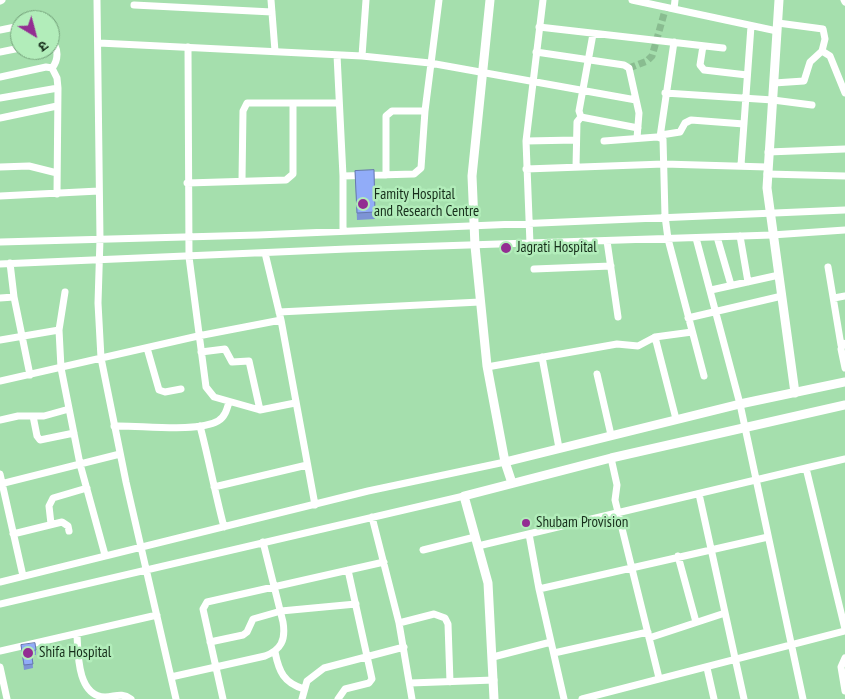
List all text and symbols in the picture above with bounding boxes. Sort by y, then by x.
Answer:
north arrow [10,10,60,60]
text: उ [35,37,52,56]
place label: Famity Hospital and Research Centre [374,186,479,221]
marker: Famity Hospital and Research Centre [356,197,370,211]
place label: Jagrati Hospital [517,239,597,257]
marker: Jagrati Hospital [499,241,513,255]
place label: Shubam Provision [536,514,628,532]
marker: Shubam Provision [520,517,532,529]
place label: Shifa Hospital [39,644,111,662]
marker: Shifa Hospital [21,646,35,660]

